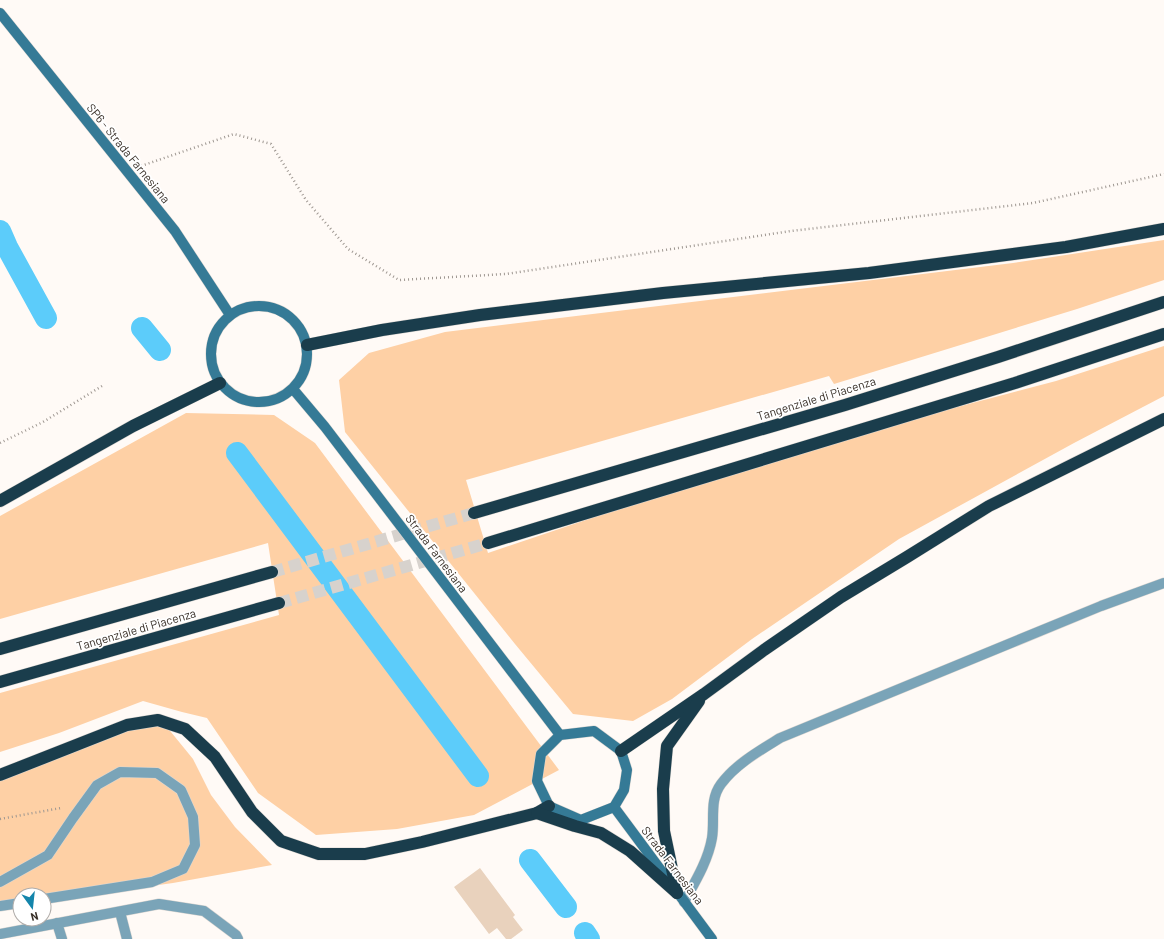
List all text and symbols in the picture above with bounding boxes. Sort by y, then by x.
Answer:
street label: SP6 - Strada Farnesiana [85,100,173,206]
street label: Tangenziale di Piacenza [755,373,877,423]
street label: Strada Farnesiana [403,511,471,595]
street label: Tangenziale di Piacenza [75,605,197,653]
street label: Strada Farnesiana [639,823,707,907]
north arrow [12,887,52,927]
text: N [29,910,40,924]

